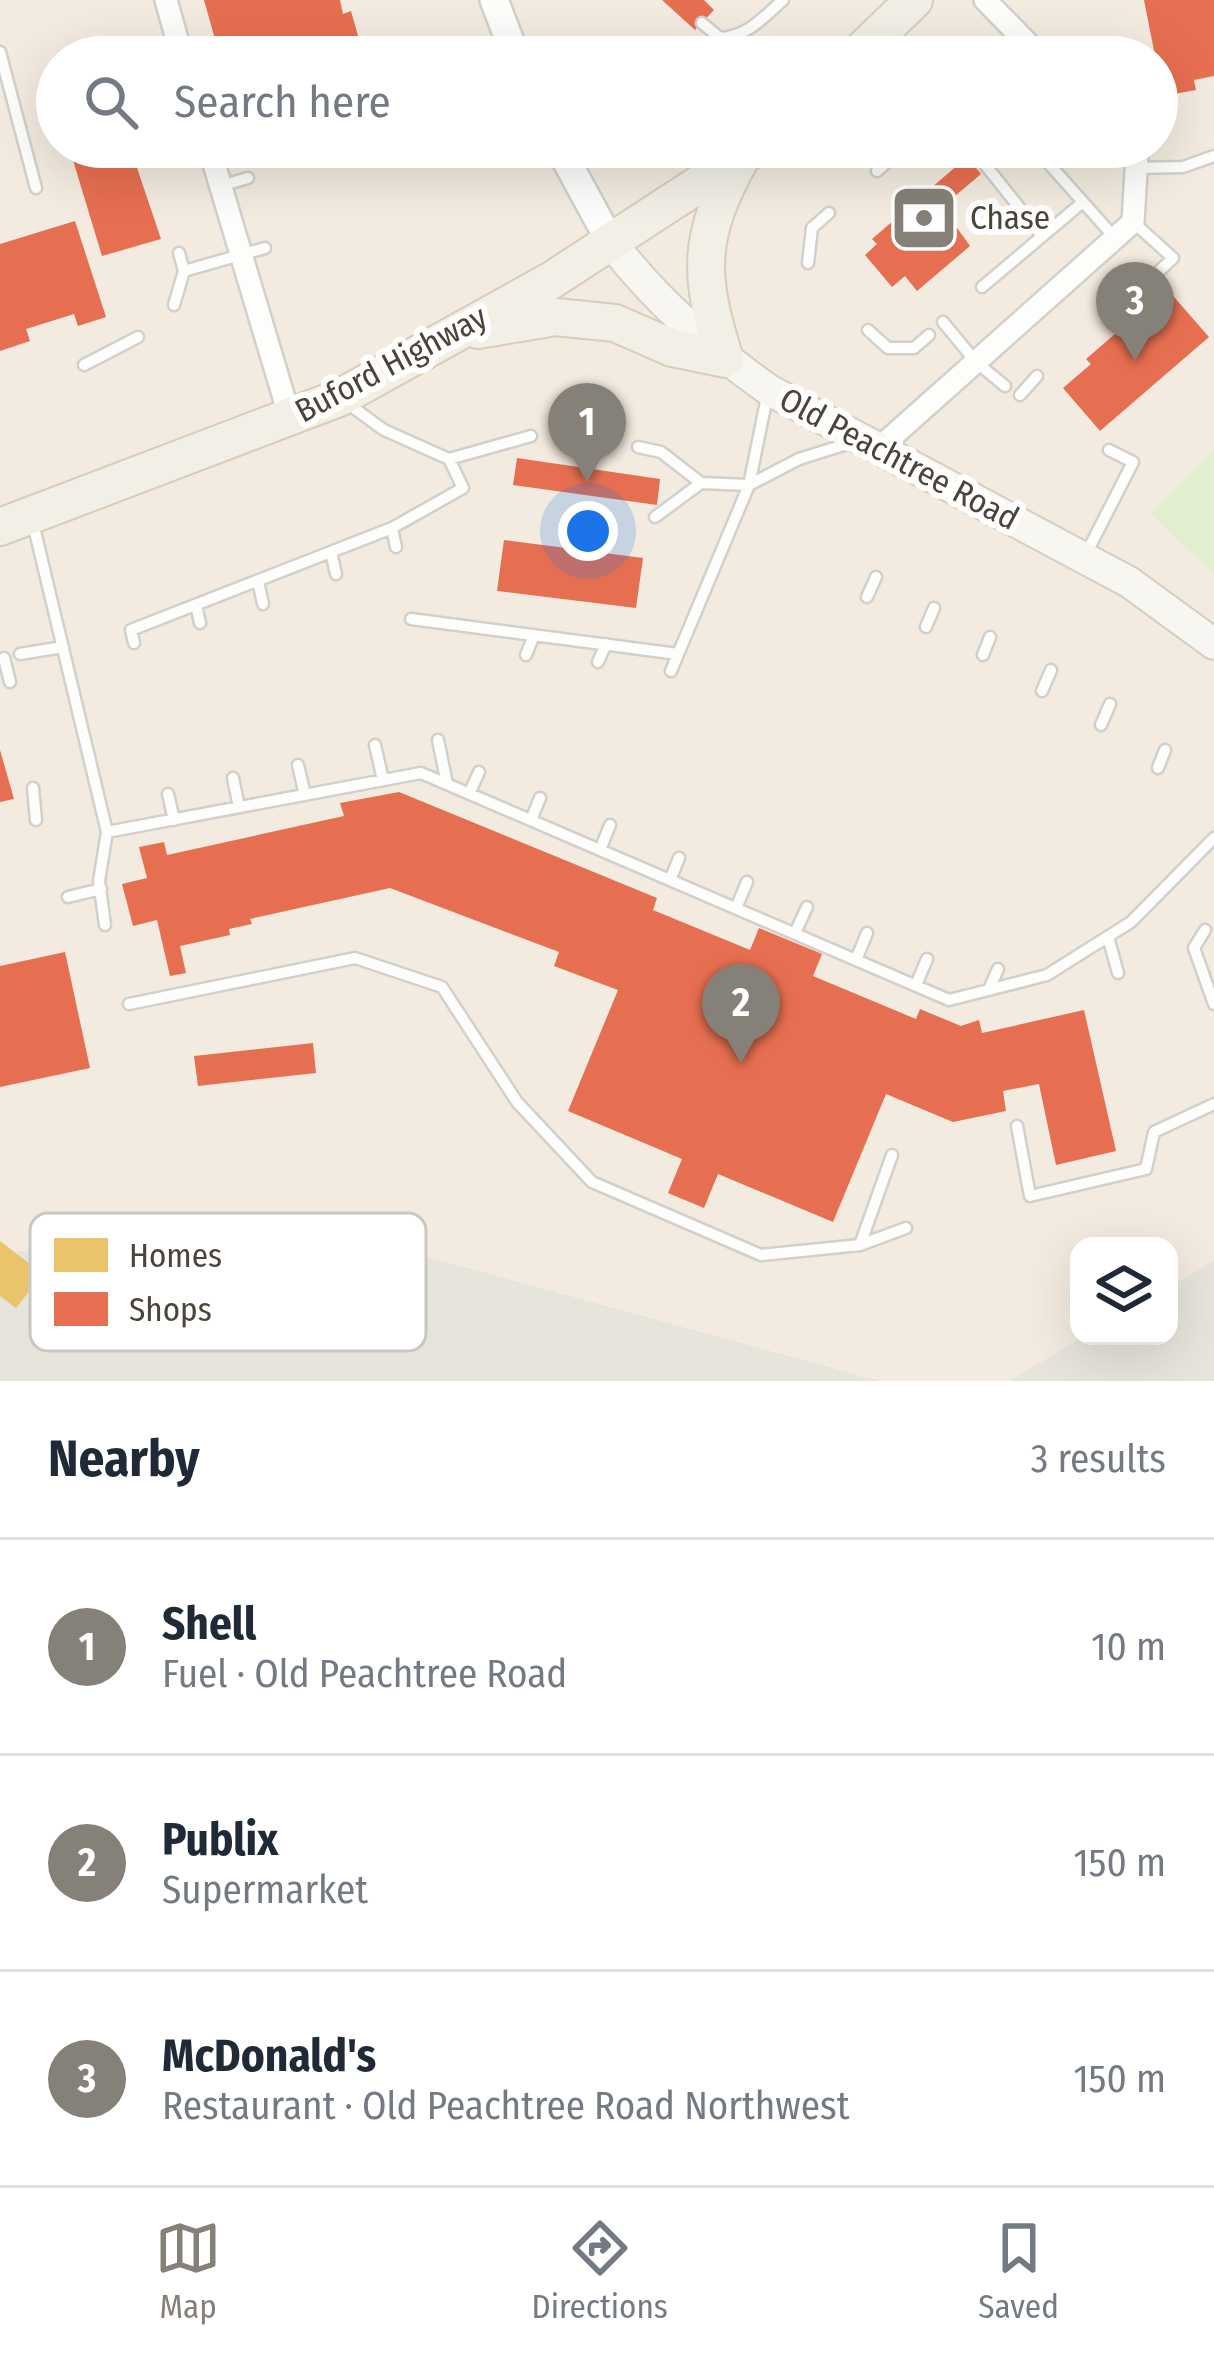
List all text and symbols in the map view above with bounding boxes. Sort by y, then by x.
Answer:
search box [36,36,1178,168]
icon: search [78,69,144,135]
text: Search here [174,75,391,129]
bank icon: Chase [889,183,959,253]
place label: Chase [970,198,1050,238]
pin: 3 [1096,262,1174,361]
street label: Buford Highway [288,297,494,431]
street label: Old Peachtree Road [773,379,1025,539]
pin: 1 [548,383,626,482]
your location [558,501,618,561]
pin: 2 [702,964,780,1063]
legend [30,1213,426,1351]
text: Homes [129,1236,222,1276]
map controls [1070,1237,1178,1345]
button: layers [1070,1237,1178,1345]
text: Shops [129,1290,212,1330]
text: Nearby [48,1428,200,1490]
text: 3 results [1031,1436,1166,1482]
text: Shell [162,1597,256,1651]
text: 1 [79,1624,95,1670]
text: 10 m [1091,1624,1166,1670]
text: Fuel · Old Peachtree Road [162,1651,567,1697]
text: Publix [162,1813,278,1867]
text: 2 [78,1840,96,1886]
text: 150 m [1073,1840,1166,1886]
text: Supermarket [162,1867,368,1913]
text: McDonald's [162,2029,376,2083]
text: 3 [78,2056,96,2102]
text: 150 m [1073,2056,1166,2102]
text: Restaurant · Old Peachtree Road Northwest [162,2083,849,2129]
tab: Map [155,2215,221,2327]
tab: Directions [531,2215,668,2327]
tab: Saved [978,2215,1059,2327]

